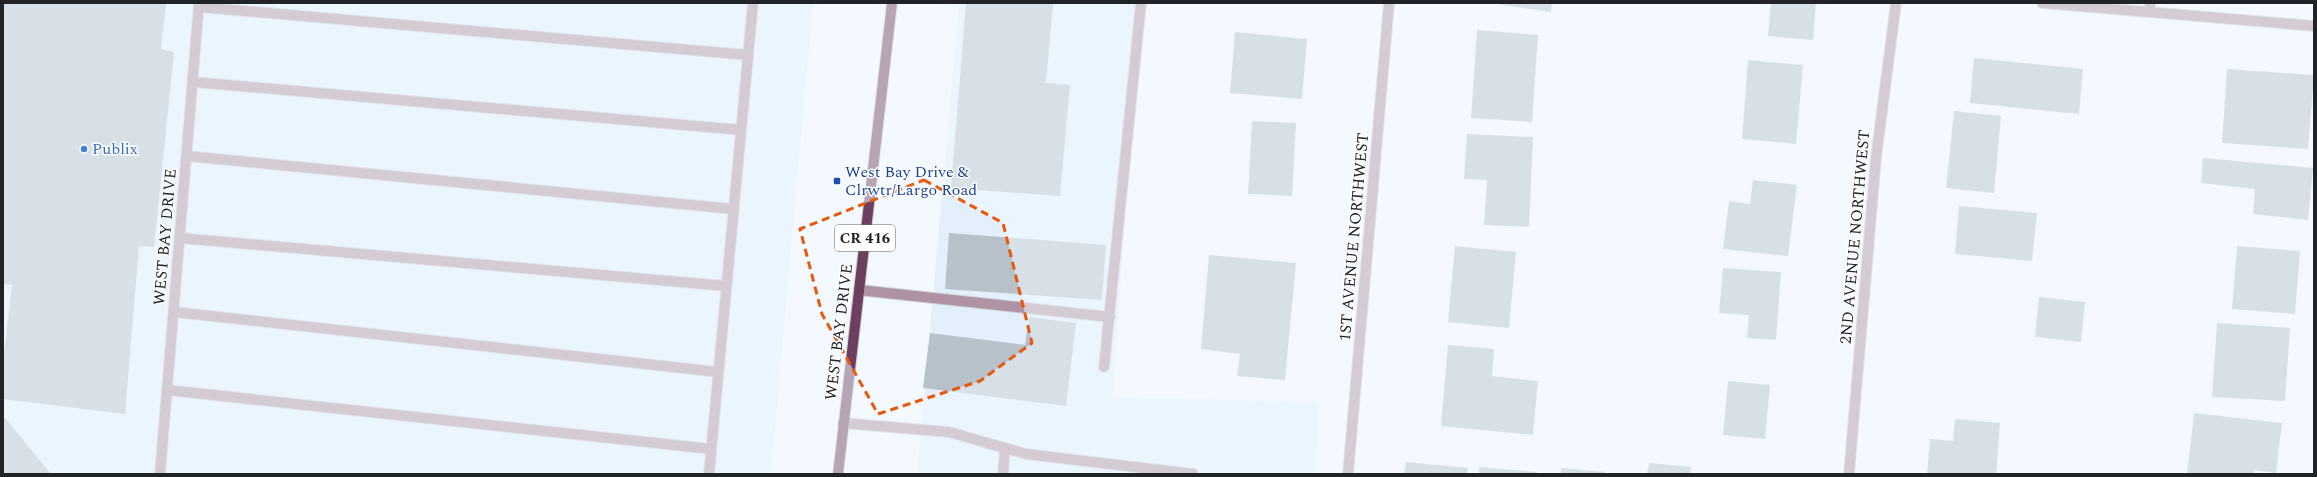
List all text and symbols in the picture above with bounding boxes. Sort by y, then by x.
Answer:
street label: 2ND AVENUE NORTHWEST [1834,129,1876,345]
street label: 1ST AVENUE NORTHWEST [1333,131,1375,342]
place label: Publix [92,137,138,161]
marker: Publix [79,144,89,154]
place label: West Bay Drive & Clrwtr/Largo Road [845,160,977,202]
street label: WEST BAY DRIVE [147,168,183,306]
marker: West Bay Drive & Clrwtr/Largo Road [832,176,842,186]
road number: CR 416 [835,225,895,251]
street label: WEST BAY DRIVE [819,262,859,402]

